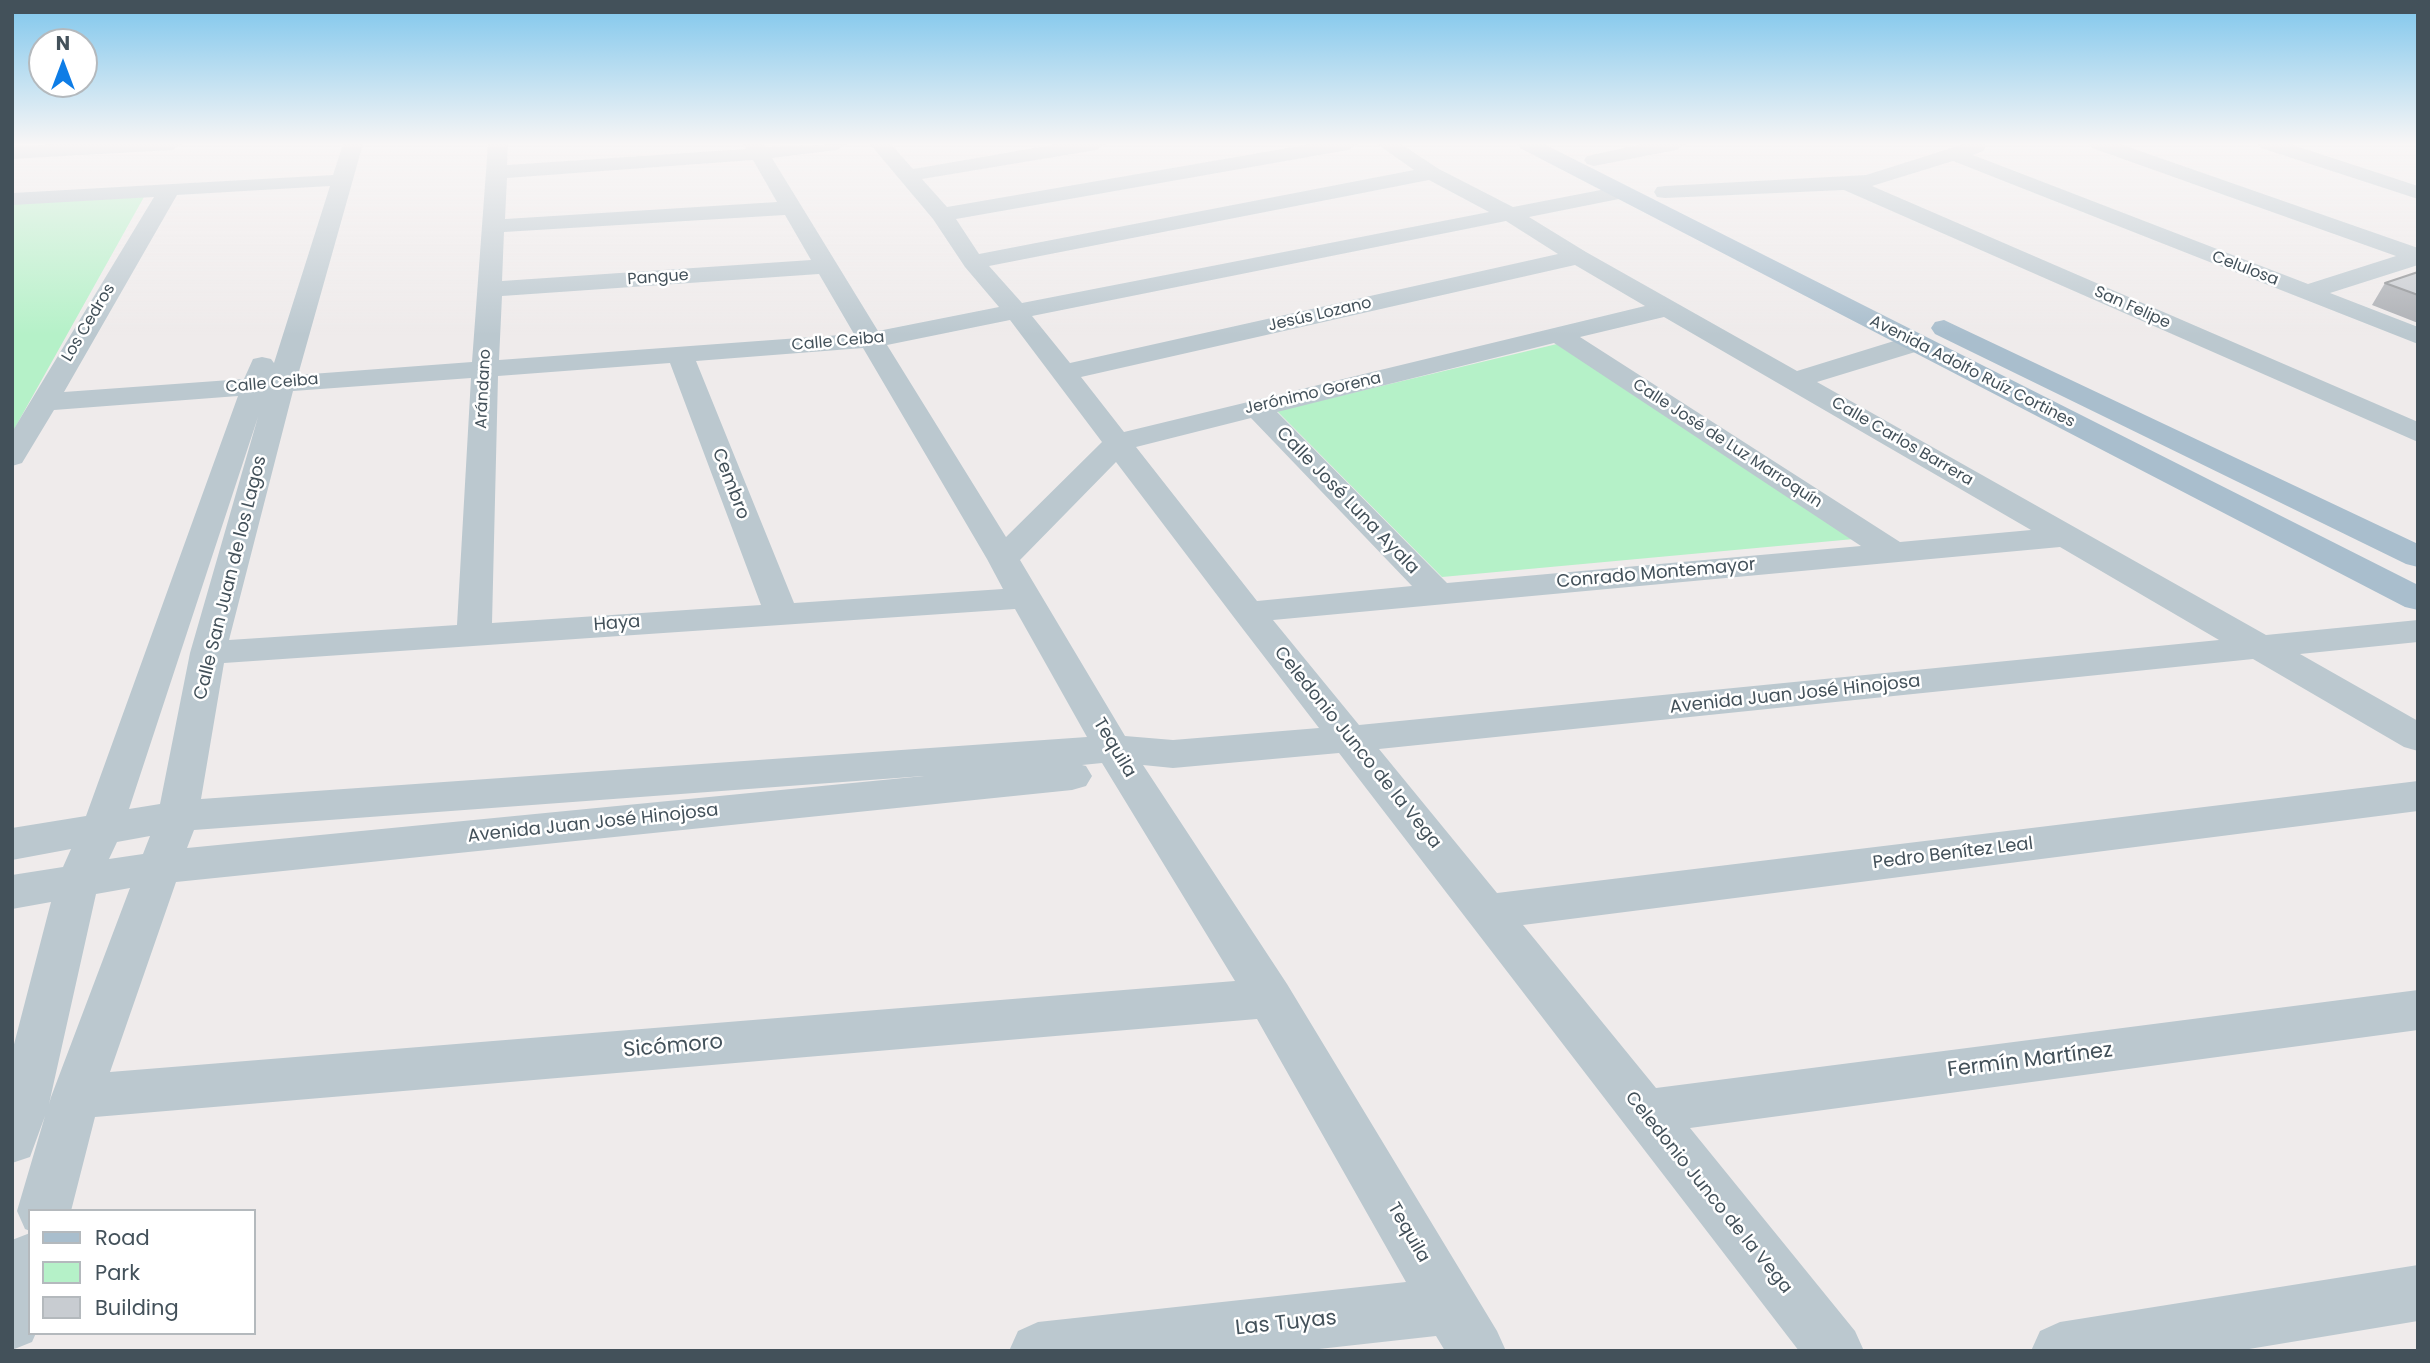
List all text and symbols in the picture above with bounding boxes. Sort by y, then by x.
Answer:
north arrow [28,28,98,98]
text: N [56,30,70,57]
street label: Celulosa [2209,248,2281,290]
street label: Pangue [627,266,689,290]
street label: Los Cedros [58,281,120,365]
street label: San Felipe [2091,283,2173,333]
street label: Jesús Lozano [1267,294,1373,336]
street label: Avenida Adolfo Ruíz Cortines [1866,312,2078,432]
street label: Calle Ceiba [791,328,885,356]
street label: Arándano [472,349,496,429]
street label: Jerónimo Gorena [1243,369,1383,419]
street label: Calle Ceiba [225,370,319,398]
street label: Calle José de Luz Marroquín [1629,375,1825,513]
street label: Calle Carlos Barrera [1828,394,1976,490]
street label: Calle José Luna Ayala [1271,423,1423,579]
street label: Cembro [707,446,753,522]
street label: Calle San Juan de los Lagos [190,454,272,702]
street label: Conrado Montemayor [1556,555,1756,593]
street label: Haya [593,612,641,636]
street label: Celedonio Junco de la Vega [1269,643,1445,853]
street label: Avenida Juan José Hinojosa [1669,671,1921,719]
street label: Tequila [1088,714,1140,782]
street label: Avenida Juan José Hinojosa [467,800,719,848]
street label: Pedro Benítez Leal [1872,833,2034,875]
street label: Sicómoro [622,1030,724,1064]
street label: Fermín Martínez [1946,1038,2114,1084]
street label: Celedonio Junco de la Vega [1620,1088,1796,1298]
street label: Tequila [1382,1199,1434,1267]
legend [28,1209,256,1335]
text: Road [95,1223,150,1252]
text: Park [95,1258,140,1287]
text: Building [95,1293,179,1322]
street label: Las Tuyas [1234,1306,1338,1342]

